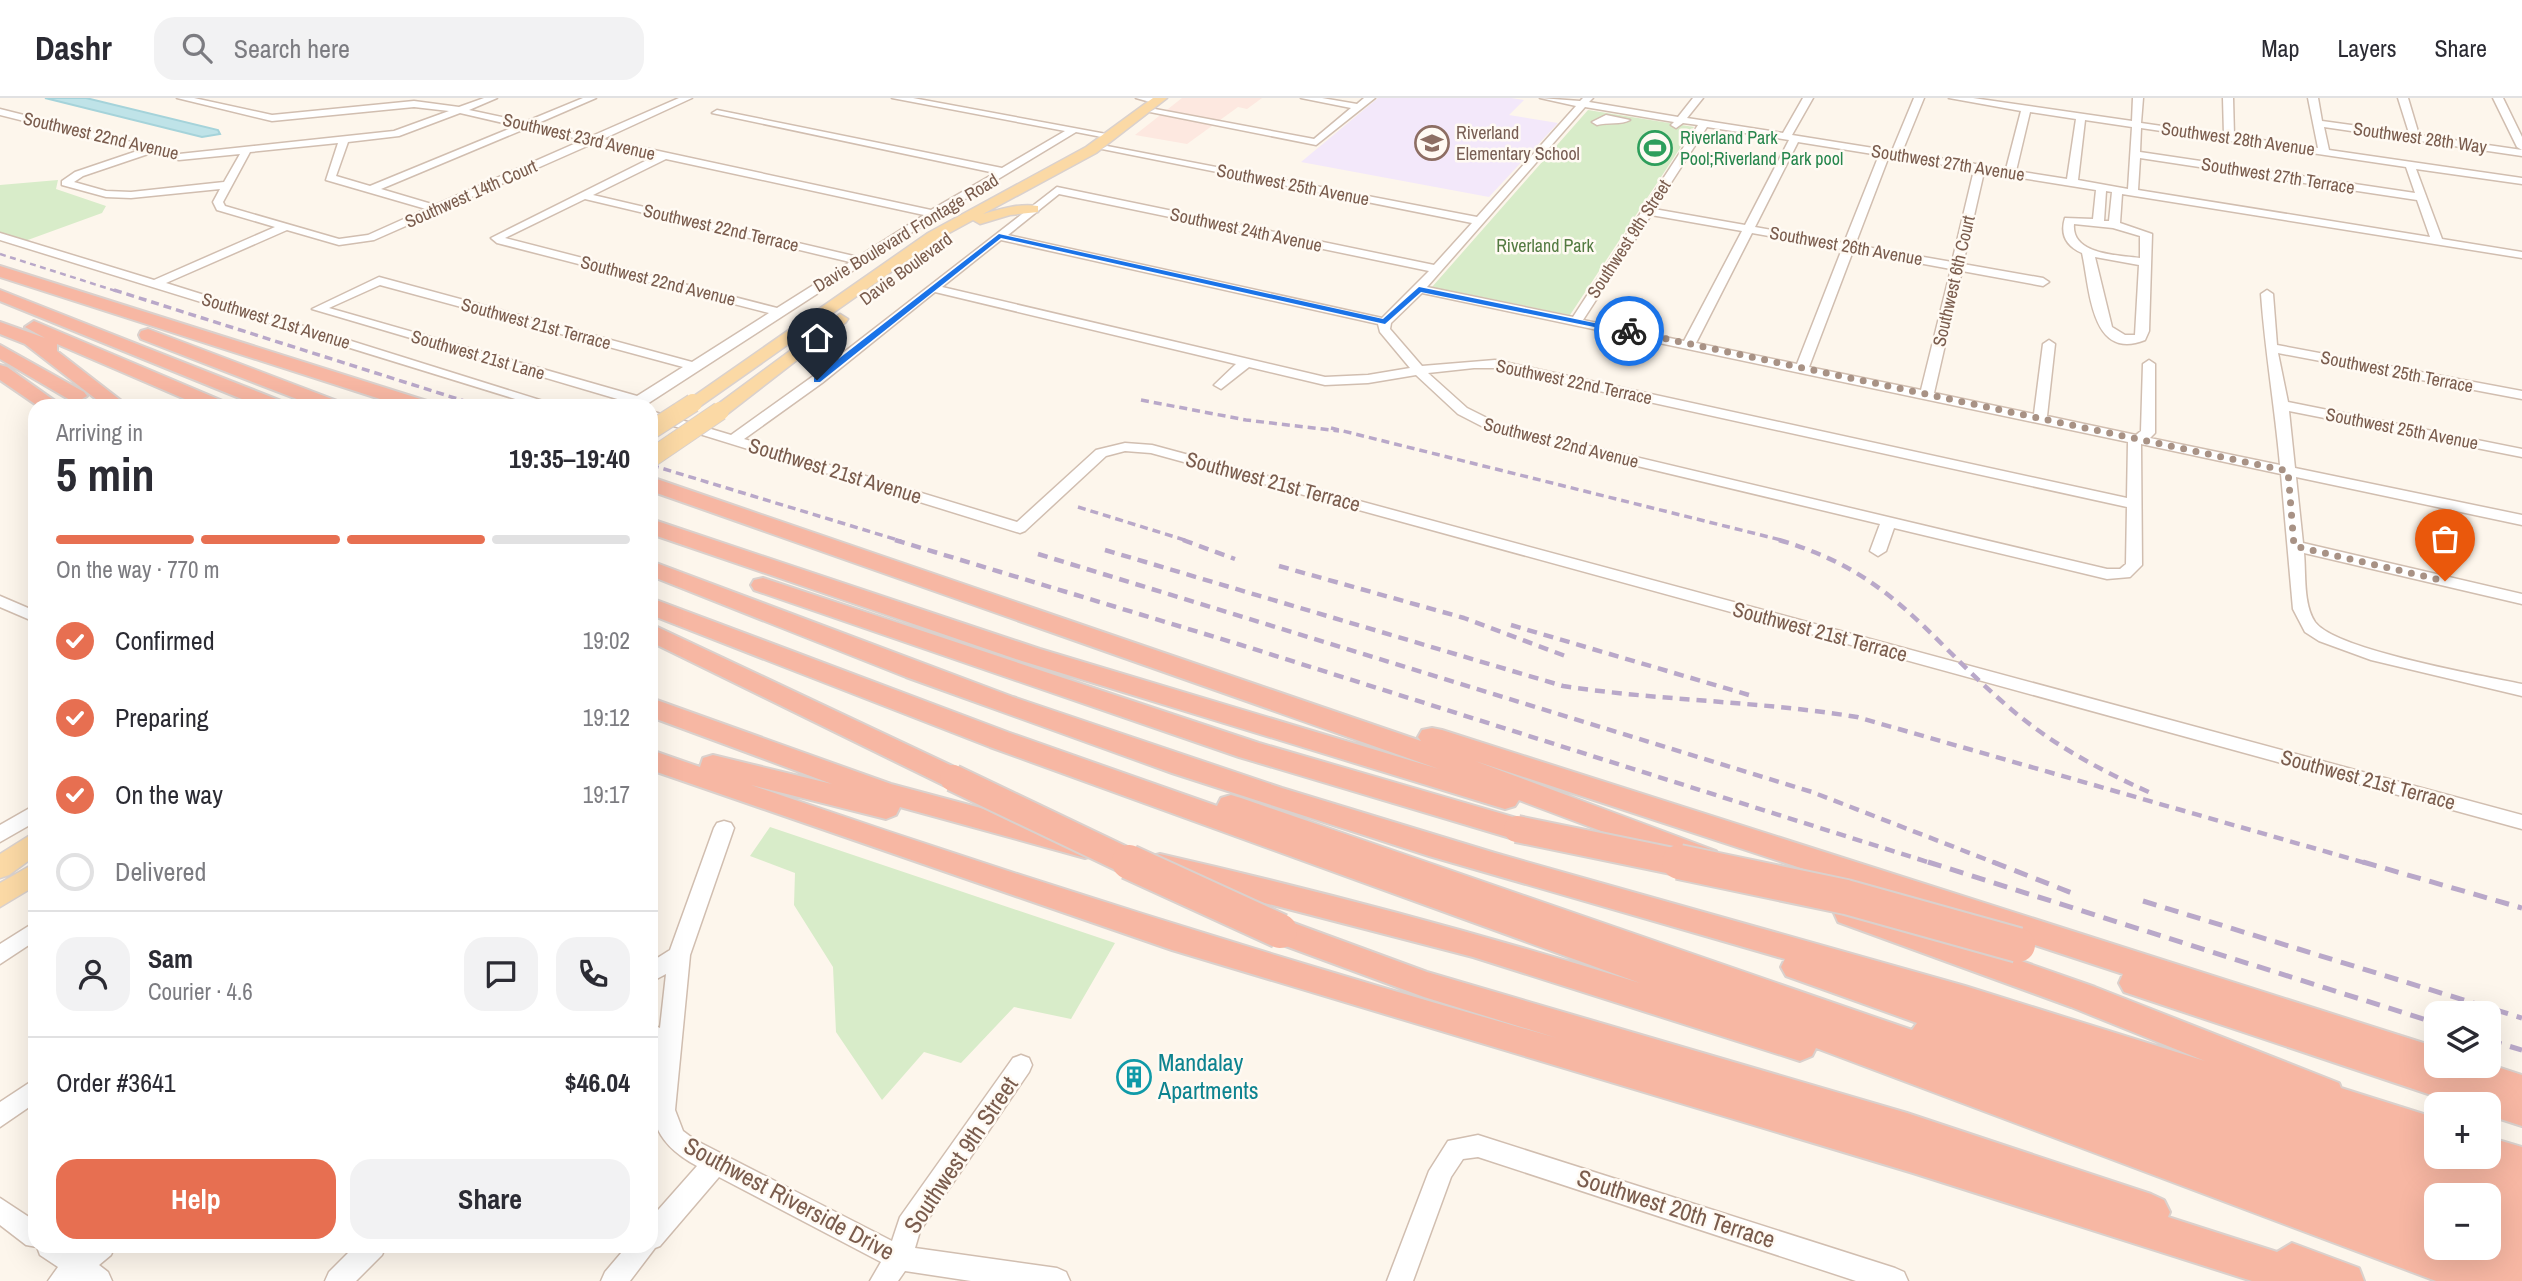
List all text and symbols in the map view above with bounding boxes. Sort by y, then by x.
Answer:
search box [154,17,644,80]
text: Dashr [35,26,112,70]
icon: search [178,29,216,67]
text: Search here [234,31,350,66]
text: Map [2261,32,2299,64]
text: Layers [2337,32,2396,64]
text: Share [2434,32,2487,64]
street label: Southwest 22nd Avenue [21,105,181,166]
street label: Southwest 23rd Avenue [500,107,658,166]
street label: Southwest 28th Avenue [2160,115,2316,162]
street label: Southwest 28th Way [2352,116,2489,159]
place label: Riverland Elementary School [1456,120,1580,166]
school or university icon: Riverland Elementary School [1413,124,1451,162]
place label: Riverland Park Pool;Riverland Park pool [1680,125,1843,171]
sports icon: Riverland Park Pool;Riverland Park pool [1636,129,1674,167]
street label: Southwest 27th Avenue [1870,138,2027,187]
street label: Southwest 27th Terrace [2200,151,2356,200]
street label: Southwest 14th Court [401,153,541,234]
street label: Southwest 25th Avenue [1215,157,1371,212]
street label: Davie Boulevard Frontage Road [810,169,1002,297]
street label: Southwest 9th Street [1581,174,1676,303]
street label: Southwest 22nd Terrace [641,197,801,258]
street label: Southwest 24th Avenue [1168,201,1324,258]
street label: Southwest 6th Court [1926,213,1981,349]
street label: Southwest 26th Avenue [1768,220,1925,271]
street label: Davie Boulevard [856,228,956,310]
park label: Riverland Park [1496,233,1594,258]
street label: Southwest 22nd Avenue [578,249,738,312]
street label: Southwest 21st Avenue [199,286,353,355]
street label: Southwest 21st Terrace [459,292,614,356]
courier [1594,296,1664,366]
pin [787,308,847,380]
icon: bike [1610,312,1648,350]
icon: home [798,319,836,357]
street label: Southwest 21st Lane [408,324,548,386]
street label: Southwest 25th Terrace [2319,344,2475,399]
street label: Southwest 22nd Terrace [1494,353,1654,410]
street label: Southwest 25th Avenue [2324,401,2480,456]
street label: Southwest 22nd Avenue [1481,411,1641,474]
text: Arriving in [56,417,143,448]
street label: Southwest 21st Avenue [745,430,925,511]
text: 19:35–19:40 [509,441,630,476]
text: 5 min [56,443,155,505]
street label: Southwest 21st Terrace [1183,444,1364,519]
pin [2415,509,2475,581]
icon: bag [2426,520,2464,558]
text: On the way · 770 m [56,554,220,585]
street label: Southwest 21st Terrace [1730,594,1911,669]
icon: check [56,622,94,660]
text: Confirmed [115,623,215,658]
text: 19:02 [583,625,630,656]
icon: check [56,699,94,737]
text: Preparing [115,700,209,735]
text: 19:12 [583,702,630,733]
street label: Southwest 21st Terrace [2278,742,2459,817]
icon: check [56,776,94,814]
text: On the way [115,777,223,812]
text: 19:17 [583,779,630,810]
text: Delivered [115,854,206,889]
button: person [56,937,130,1011]
button: chat [464,937,538,1011]
button: phone [556,937,630,1011]
text: Sam [148,941,193,976]
text: Courier · 4.6 [148,976,253,1007]
map controls [2424,1001,2501,1260]
button: layers [2424,1001,2501,1078]
place label: Mandalay Apartments [1157,1046,1259,1106]
building icon: Mandalay Apartments [1115,1058,1153,1096]
text: Order #3641 [56,1065,176,1100]
text: $46.04 [565,1065,630,1100]
street label: Southwest 9th Street [896,1069,1025,1239]
button: + [2424,1092,2501,1169]
street label: Southwest Riverside Drive [679,1129,900,1267]
button: Help [56,1159,336,1239]
button: Share [350,1159,630,1239]
street label: Southwest 20th Terrace [1573,1161,1779,1255]
button: − [2424,1183,2501,1260]

